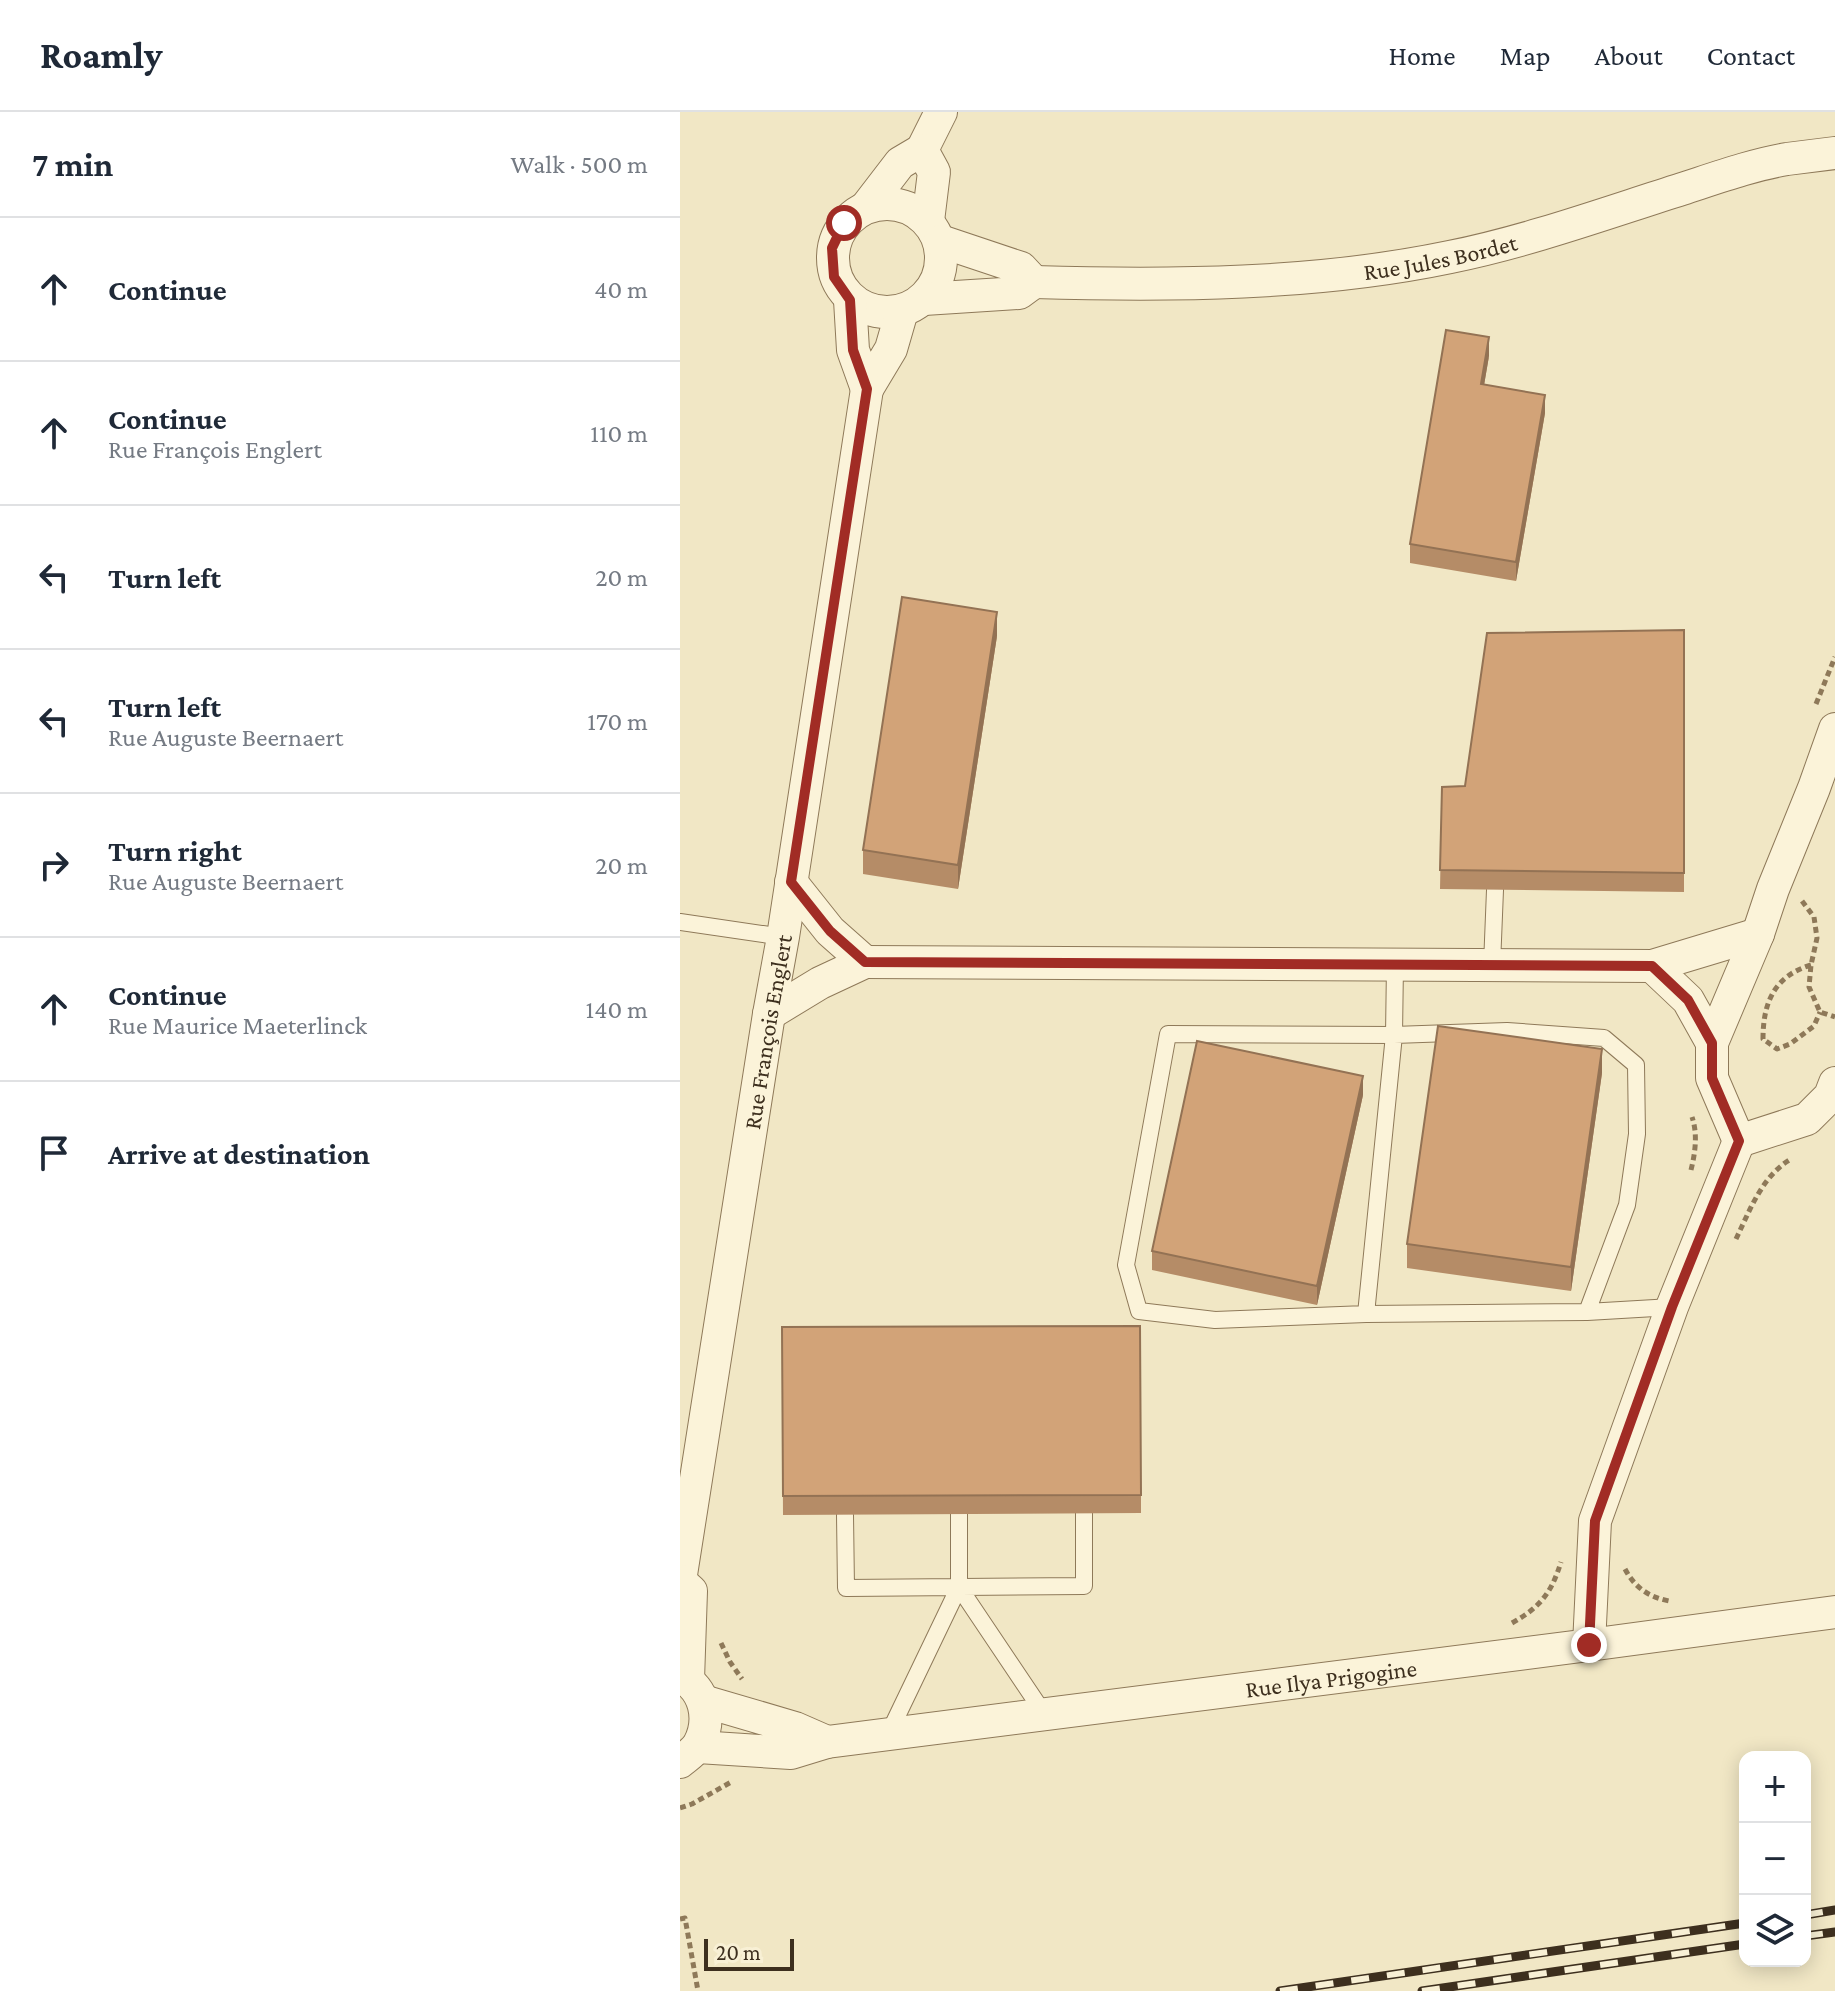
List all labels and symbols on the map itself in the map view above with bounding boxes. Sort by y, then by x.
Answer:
route start [826,205,862,241]
street label: Rue Jules Bordet [1362,228,1521,285]
street label: Rue François Englert [738,931,797,1131]
route end [1571,1627,1607,1663]
street label: Rue Ilya Prigogine [1244,1654,1418,1702]
scale bar [704,1935,794,1971]

